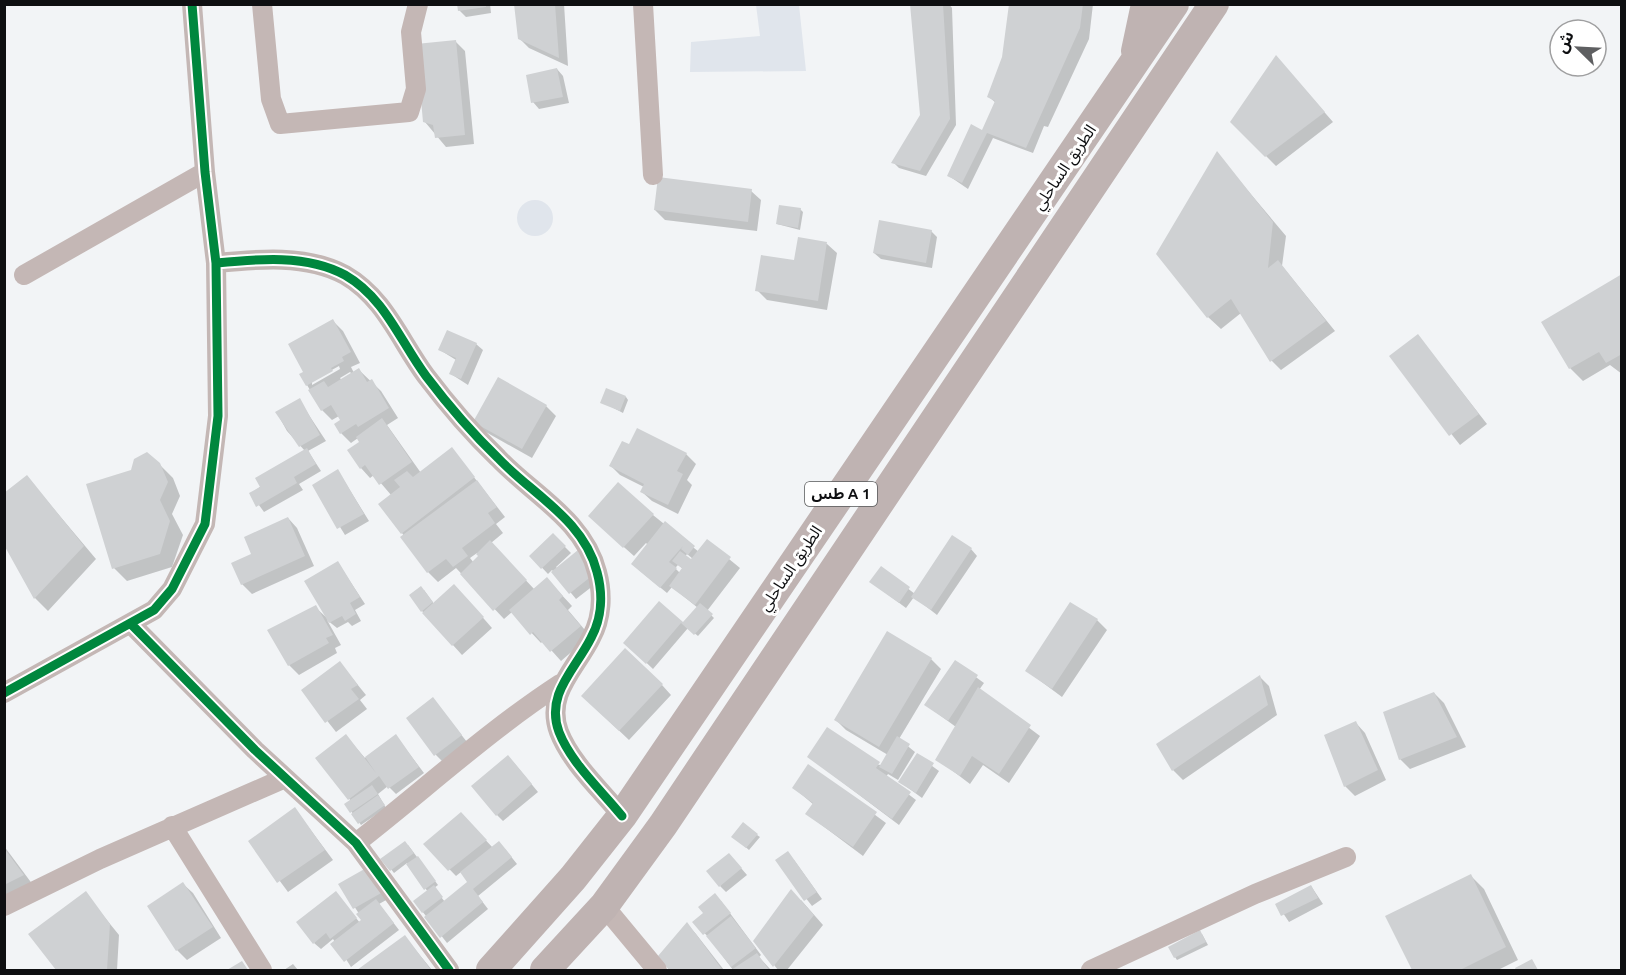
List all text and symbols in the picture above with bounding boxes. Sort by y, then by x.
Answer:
north arrow [1548,18,1608,78]
text: ش [1552,28,1578,56]
street label: الطريق الساحلي [1029,121,1102,215]
road number: طس A 1 [805,482,877,506]
street label: الطريق الساحلي [755,522,828,616]

